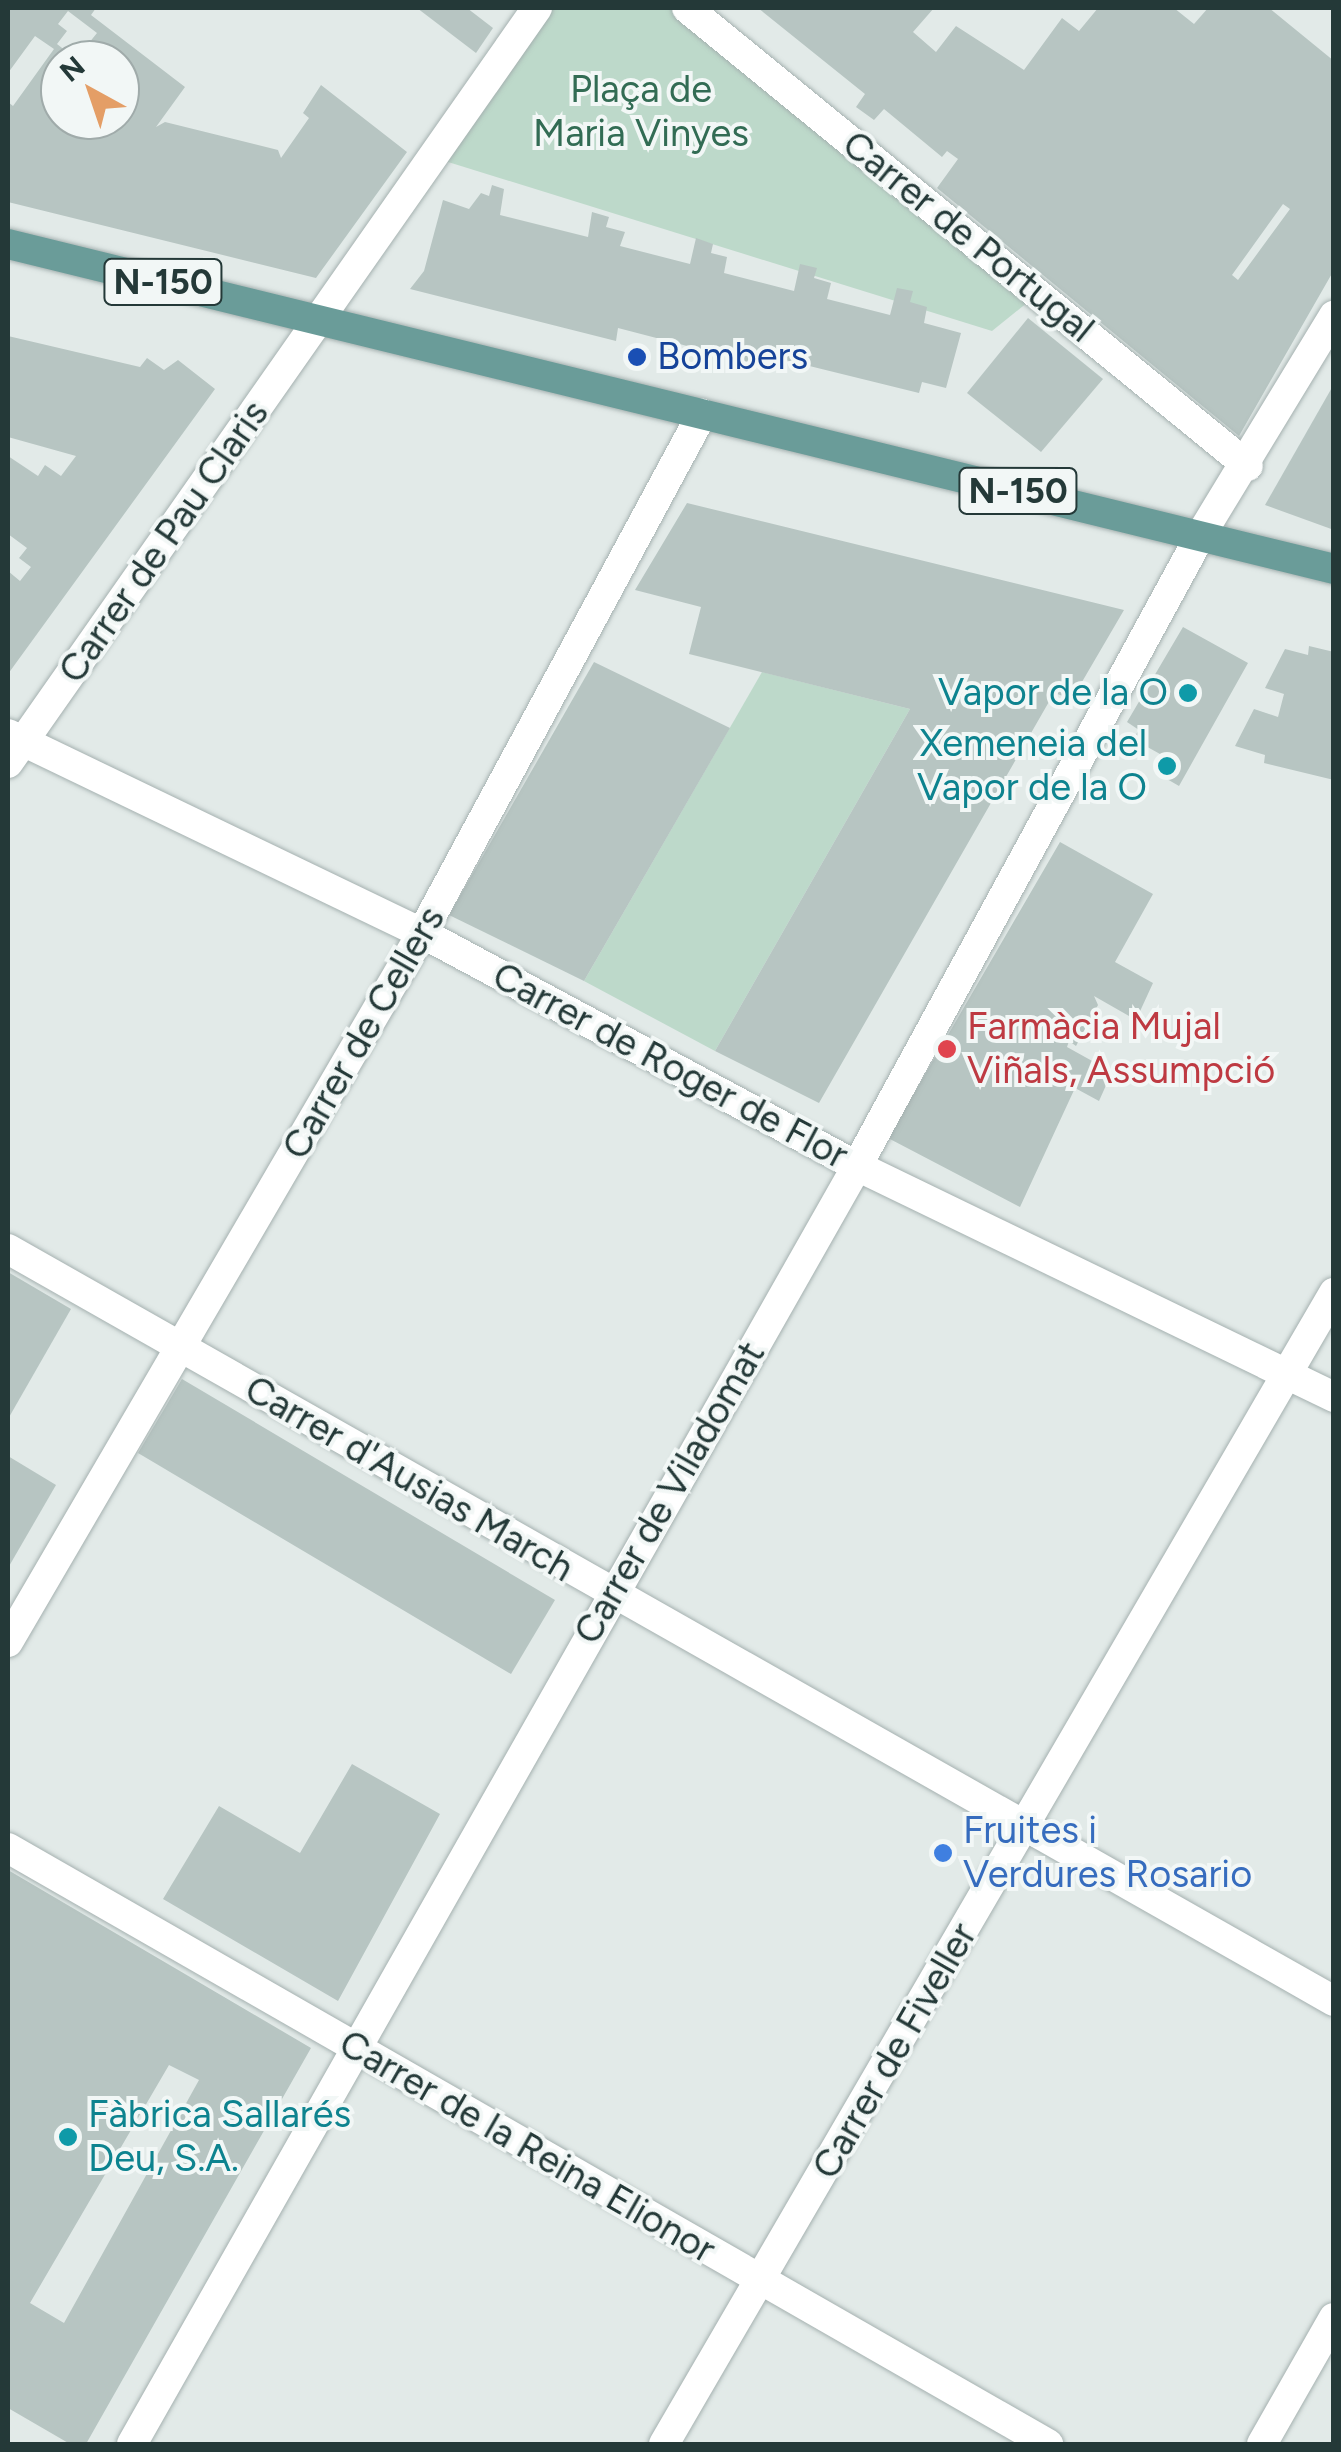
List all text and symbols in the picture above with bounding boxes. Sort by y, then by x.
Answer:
north arrow [40,40,140,140]
text: N [53,49,91,89]
park label: Plaça de Maria Vinyes [533,67,749,156]
street label: Carrer de Portugal [833,122,1103,352]
road number: N-150 [103,252,223,312]
place label: Bombers [657,334,808,380]
marker: Bombers [626,346,648,368]
street label: Carrer de Pau Claris [50,392,278,692]
road number: N-150 [958,461,1078,521]
place label: Vapor de la O [938,670,1168,716]
marker: Vapor de la O [1177,682,1199,704]
place label: Xemeneia del Vapor de la O [917,721,1147,811]
marker: Xemeneia del Vapor de la O [1156,755,1178,777]
street label: Carrer de Cellers [273,899,455,1167]
street label: Carrer de Roger de Flor [485,953,855,1179]
place label: Farmàcia Mujal Viñals, Assumpció [967,1004,1275,1094]
marker: Farmàcia Mujal Viñals, Assumpció [936,1038,958,1060]
street label: Carrer de Viladomat [565,1334,775,1652]
street label: Carrer d'Ausias March [237,1366,581,1592]
place label: Fruites i Verdures Rosario [963,1808,1252,1898]
marker: Fruites i Verdures Rosario [932,1842,954,1864]
street label: Carrer de Fiveller [803,1915,987,2187]
street label: Carrer de la Reina Elionor [331,2021,723,2273]
place label: Fàbrica Sallarés Deu, S.A. [88,2092,351,2182]
marker: Fàbrica Sallarés Deu, S.A. [57,2126,79,2148]

